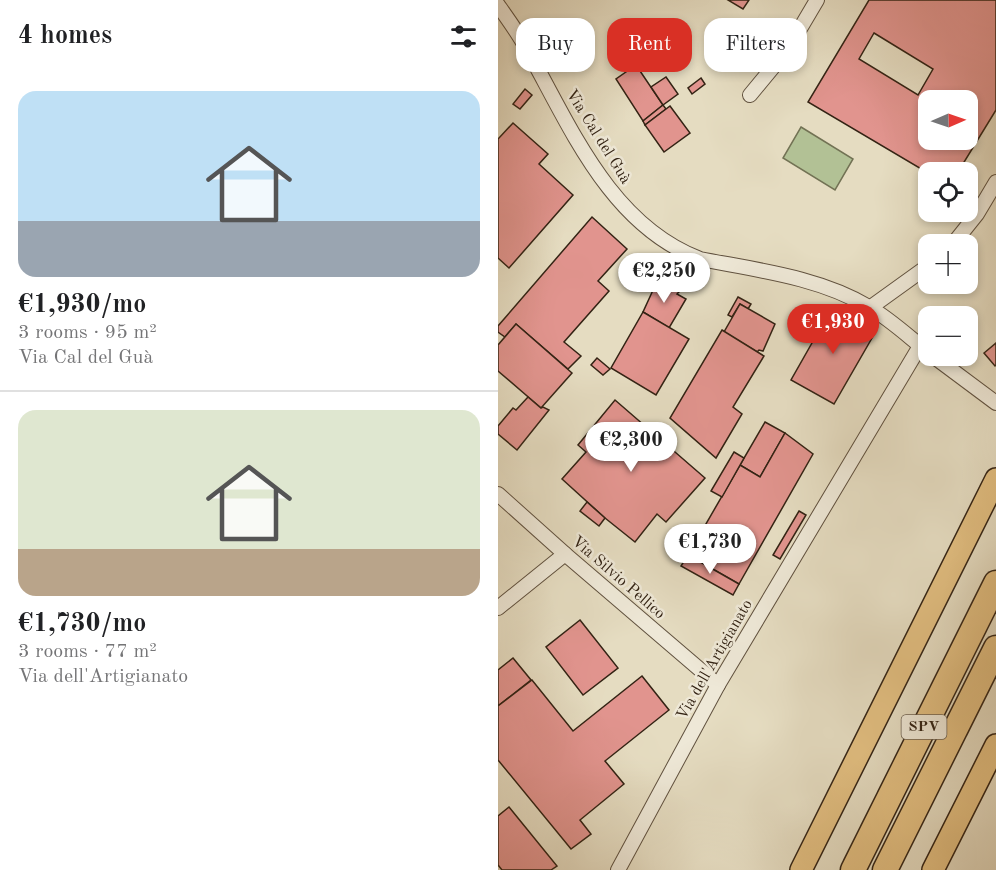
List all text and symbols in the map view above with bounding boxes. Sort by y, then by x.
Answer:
chip: Buy [516,18,595,72]
chip: Rent [607,18,692,72]
chip: Filters [704,18,807,72]
icon: filters [447,20,480,53]
text: 4 homes [18,23,112,49]
street label: Via Cal del Guà [563,87,634,187]
north arrow [918,90,978,150]
map controls [918,90,978,366]
icon: home [195,130,303,238]
button: locate [918,162,978,222]
button: + [918,234,978,294]
pin: €2,250 [615,253,713,304]
text: €2,250 [632,262,696,282]
text: €1,930/mo [18,292,146,318]
pin: €1,930 [784,304,882,355]
button: − [918,306,978,366]
text: €1,930 [801,313,865,333]
text: 3 rooms · 95 m² [18,323,157,343]
text: Via Cal del Guà [18,348,153,368]
pin: €2,300 [582,422,680,473]
text: €2,300 [599,431,663,451]
icon: home [195,449,303,557]
pin: €1,730 [661,524,759,575]
street label: Via Silvio Pellico [568,533,668,623]
text: €1,730 [678,533,742,553]
street label: Via dell'Artigianato [674,597,756,723]
text: €1,730/mo [18,611,146,637]
text: 3 rooms · 77 m² [18,642,157,662]
text: Via dell'Artigianato [18,667,188,687]
road number: SPV [902,715,946,739]

